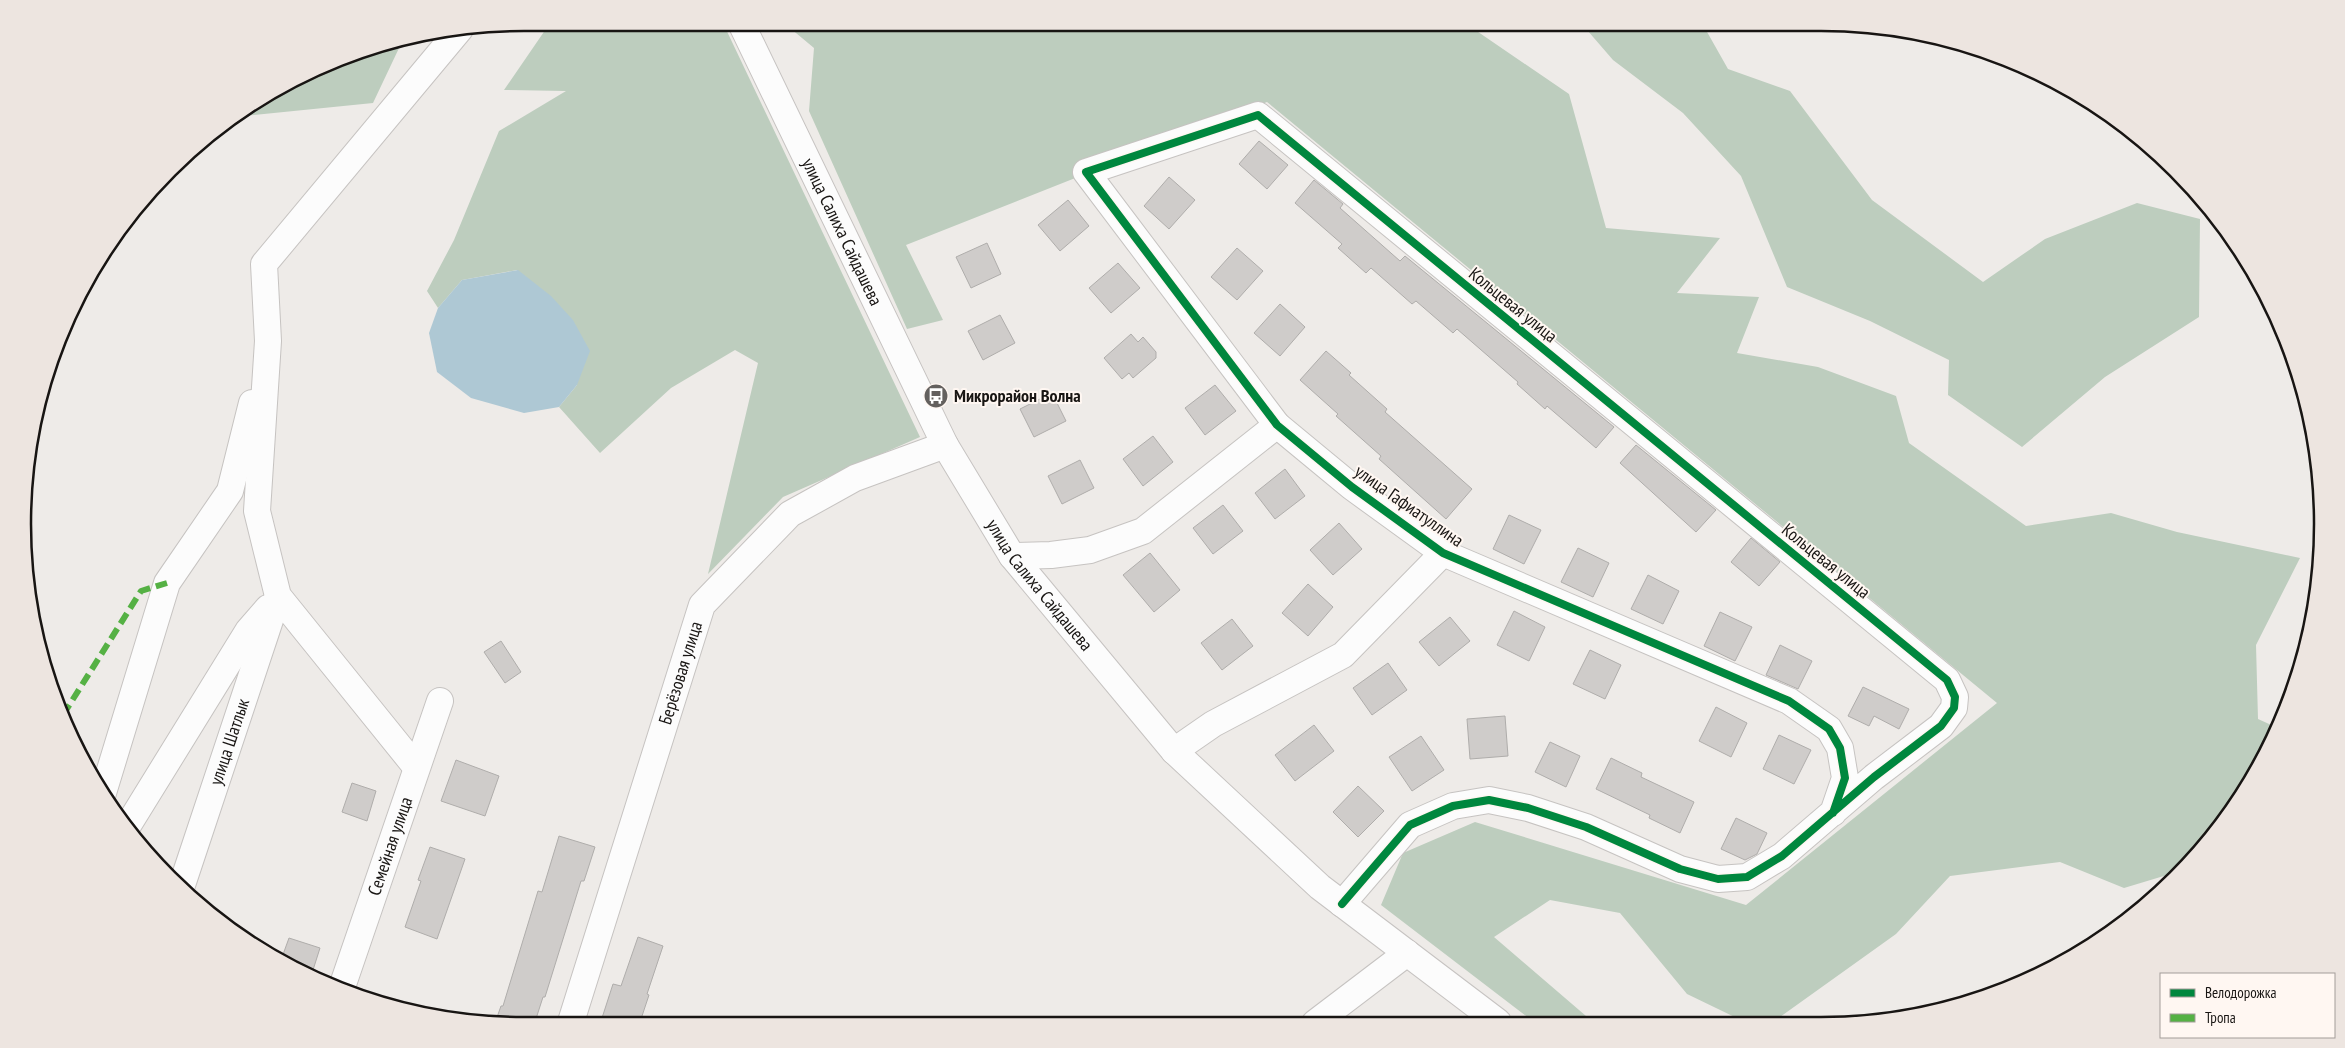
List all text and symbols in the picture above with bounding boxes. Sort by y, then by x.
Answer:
street label: улица Салиха Сайдашева [797,154,888,309]
street label: Кольцевая улица [1464,262,1562,347]
bus stop icon: Микрорайон Волна [923,383,949,409]
place label: Микрорайон Волна [954,384,1081,407]
street label: улица Гафиатуллина [1350,460,1468,552]
street label: улица Салиха Сайдашева [981,515,1098,655]
street label: Кольцевая улица [1777,518,1875,603]
street label: Берёзовая улица [653,618,707,727]
street label: улица Шатлык [204,695,254,788]
street label: Семейная улица [362,794,417,898]
legend [2160,973,2335,1038]
text: Велодорожка [2205,983,2276,1002]
text: Тропа [2205,1008,2236,1027]

